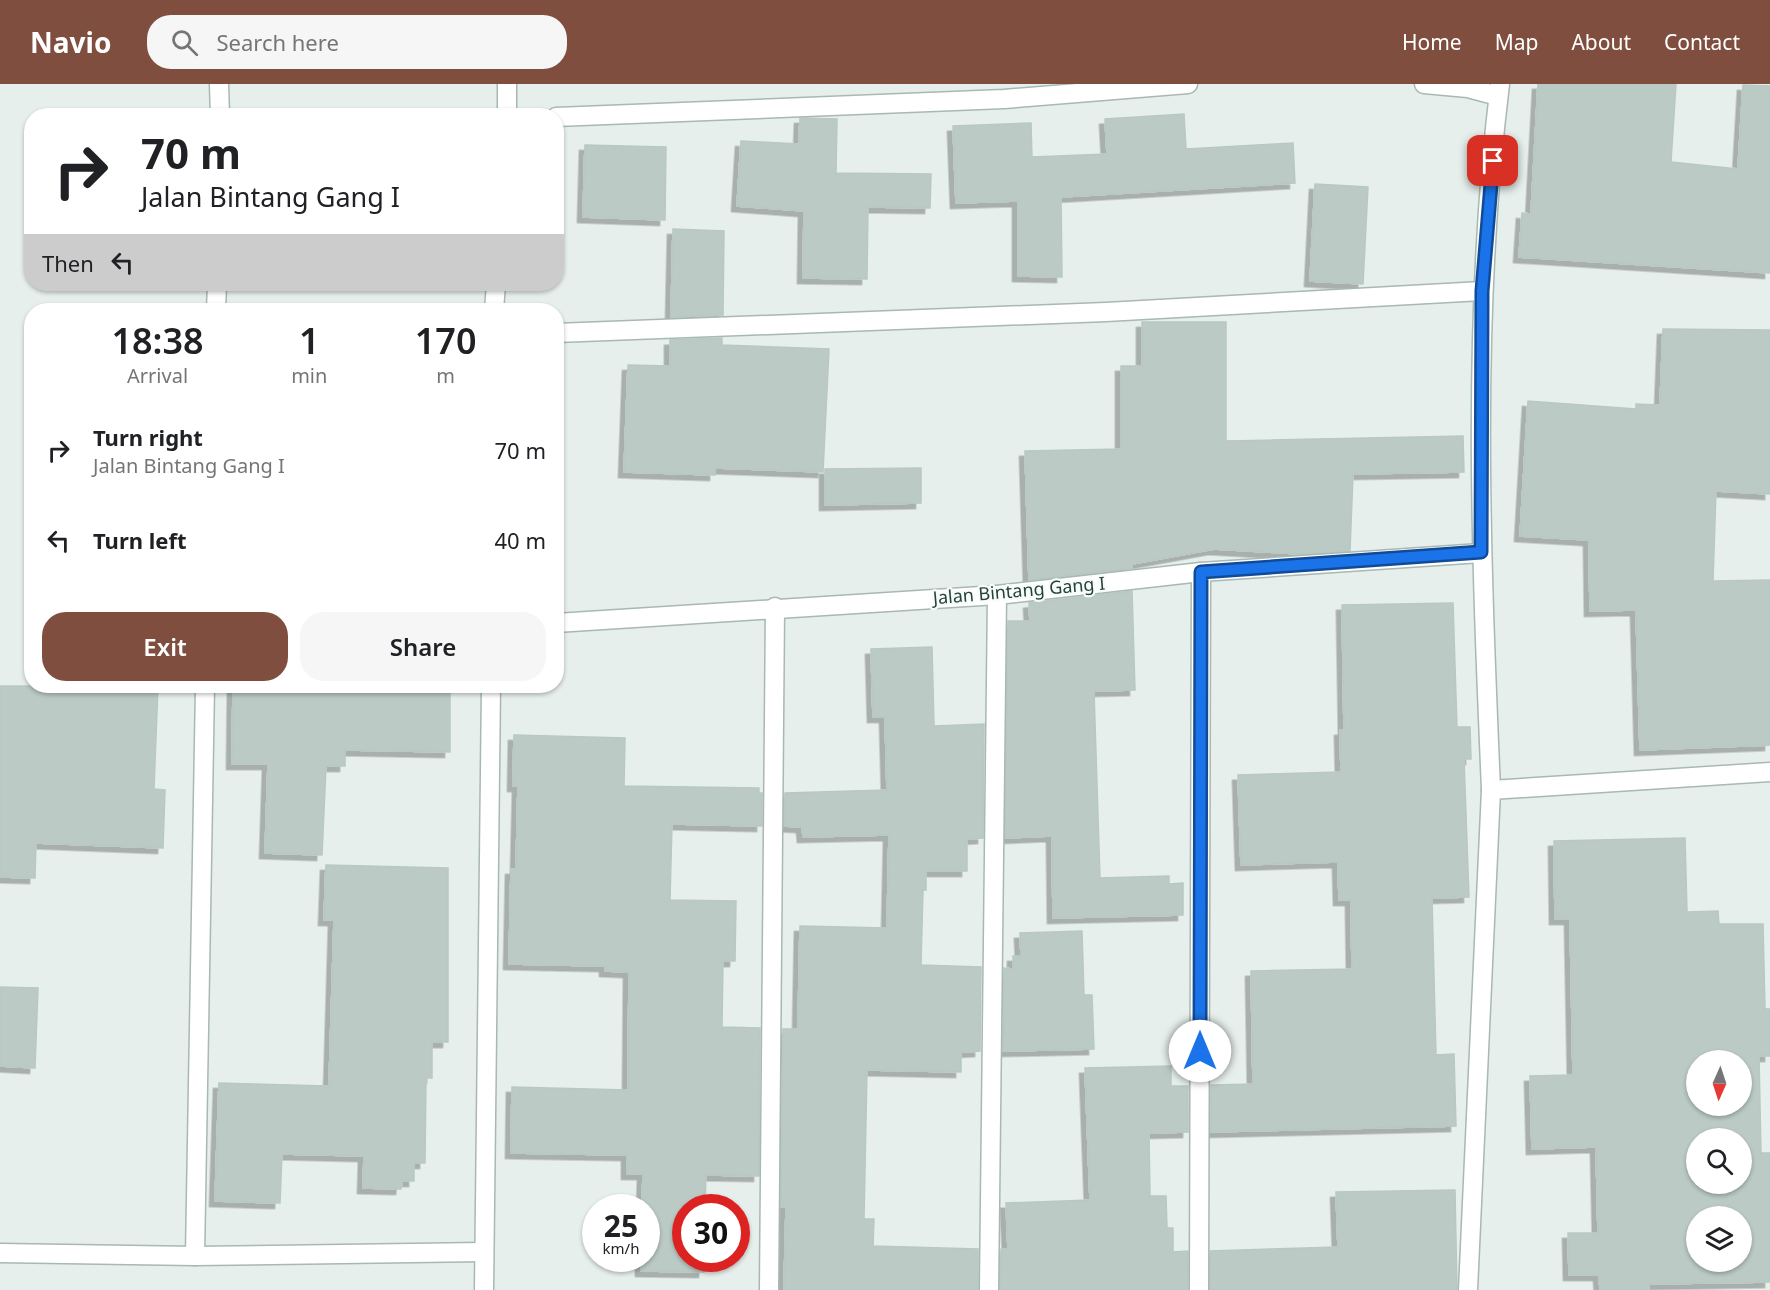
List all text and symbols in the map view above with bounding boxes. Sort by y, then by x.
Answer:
search box [147,15,567,69]
text: Navio [30,23,111,61]
icon: search [168,26,201,59]
text: Search here [216,27,339,57]
text: Home [1402,28,1462,56]
text: Map [1495,28,1538,56]
text: About [1571,28,1631,56]
text: Contact [1664,28,1740,56]
text: 70 m [141,124,241,181]
icon: right [42,132,120,210]
pin [1467,135,1518,186]
icon: arrive [1476,144,1509,177]
text: Jalan Bintang Gang I [141,178,400,215]
icon: left [106,246,139,279]
text: Then [42,248,94,278]
text: 18:38 [111,316,204,365]
text: 1 [299,316,320,365]
text: 170 [415,316,477,365]
text: Arrival [127,362,188,389]
text: min [291,362,327,389]
text: m [436,362,455,389]
text: Turn right [93,422,203,452]
icon: right [42,434,75,467]
text: 70 m [495,435,546,465]
text: Jalan Bintang Gang I [93,452,285,479]
icon: left [42,524,75,557]
text: Turn left [93,525,187,555]
text: 40 m [495,525,546,555]
street label: Jalan Bintang Gang I [930,571,1106,610]
button: Exit [42,612,288,681]
button: Share [300,612,546,681]
position arrow [1168,1019,1232,1083]
north arrow [1686,1050,1752,1116]
map controls [1686,1050,1752,1272]
button: search [1686,1128,1752,1194]
speed limit sign: 30 [672,1194,750,1272]
text: 25 [604,1205,638,1246]
button: layers [1686,1206,1752,1272]
text: km/h [603,1238,639,1258]

